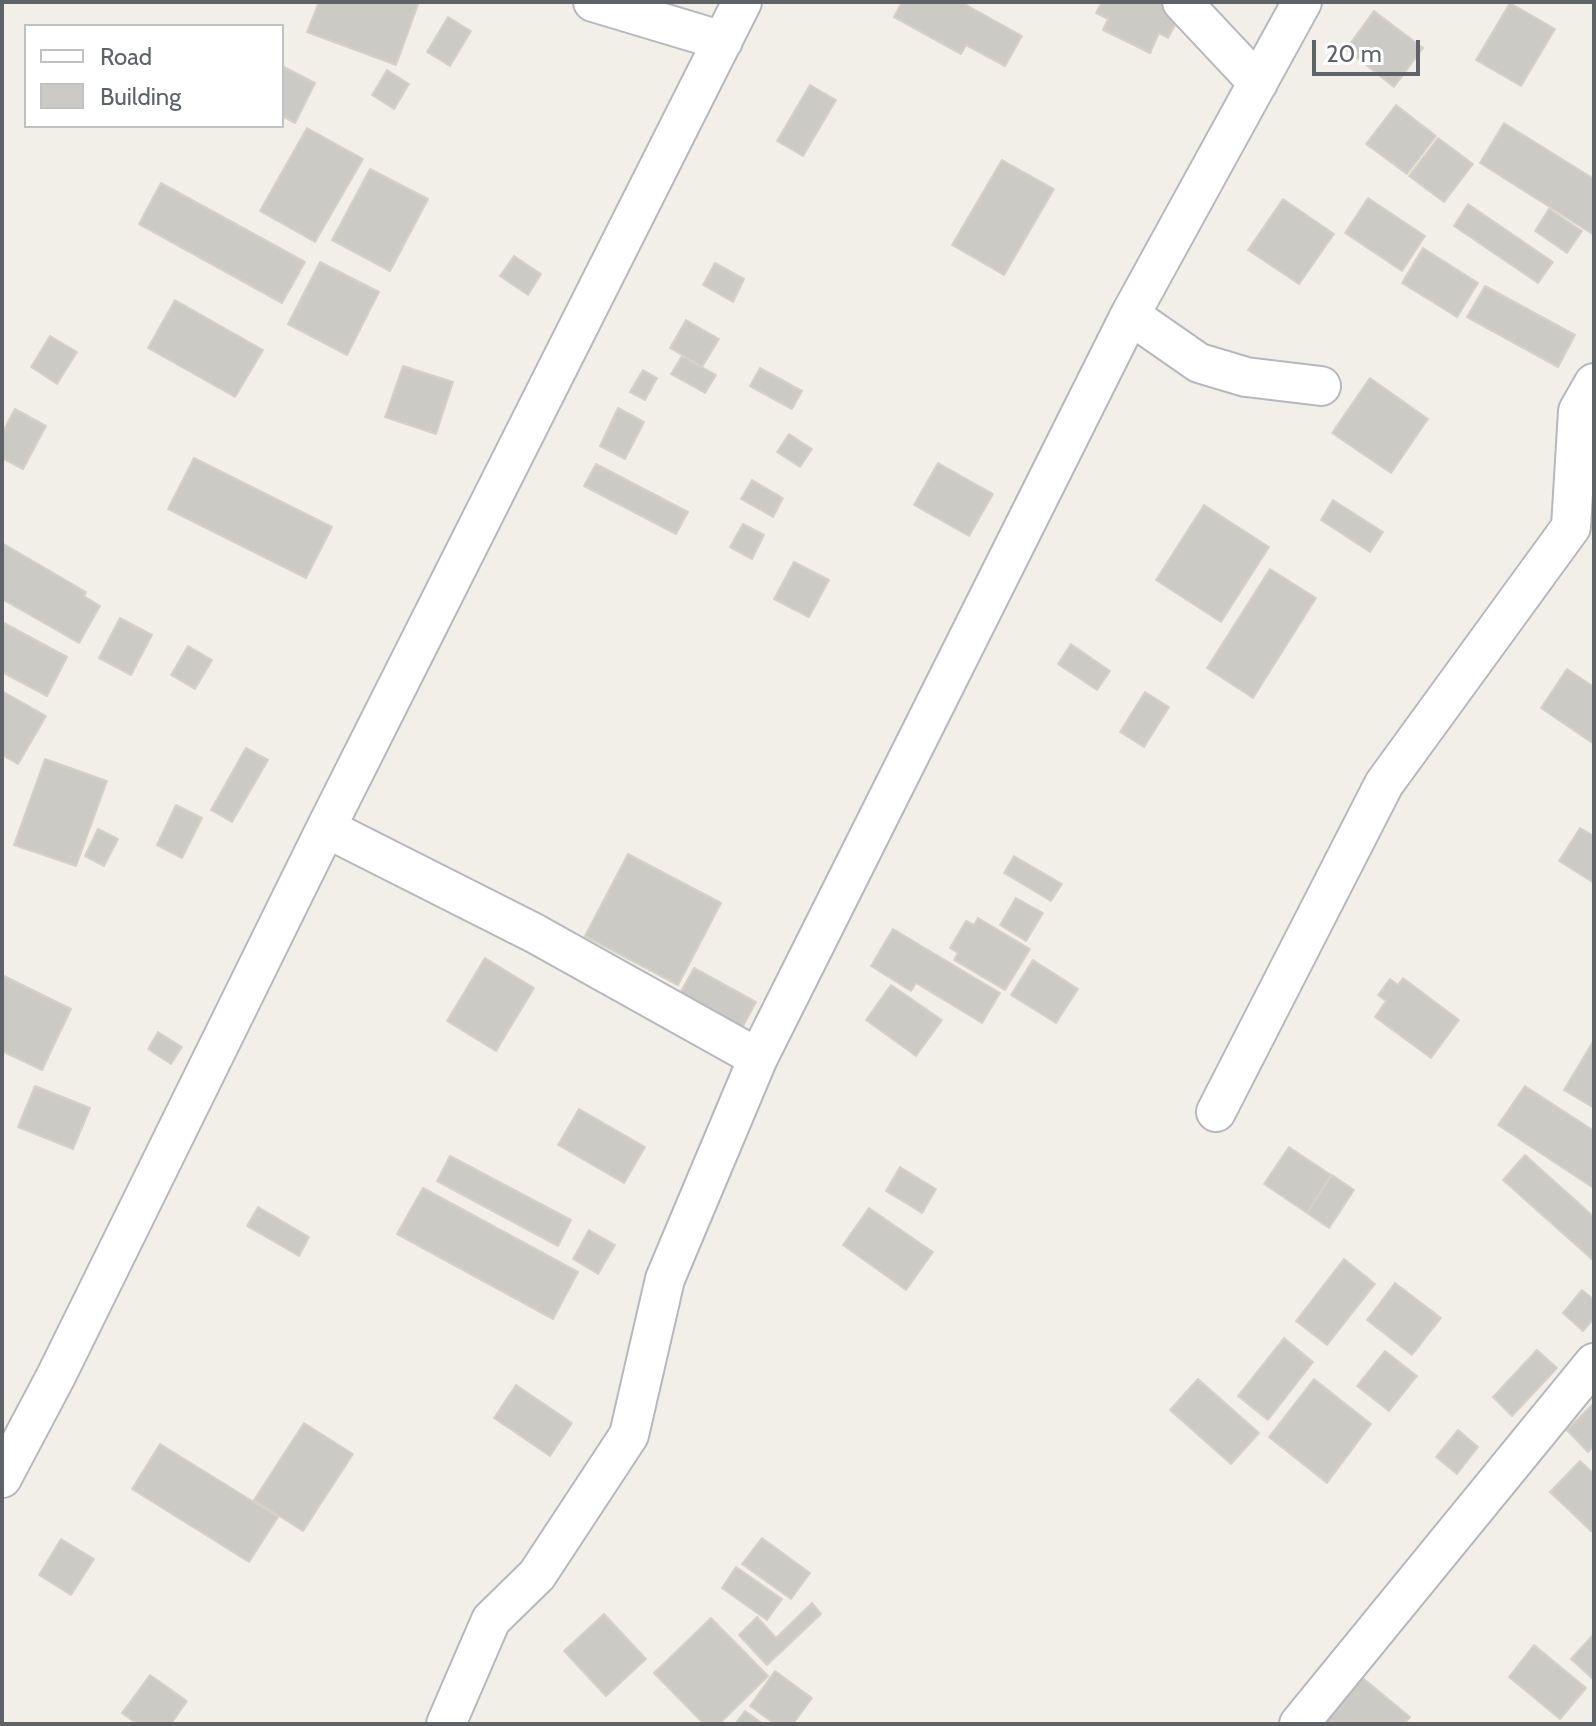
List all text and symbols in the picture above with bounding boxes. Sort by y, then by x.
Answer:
legend [24,24,284,128]
scale bar [1316,24,1424,74]
text: 20 m [1326,39,1382,68]
text: Road [100,42,152,71]
text: Building [100,82,181,111]

